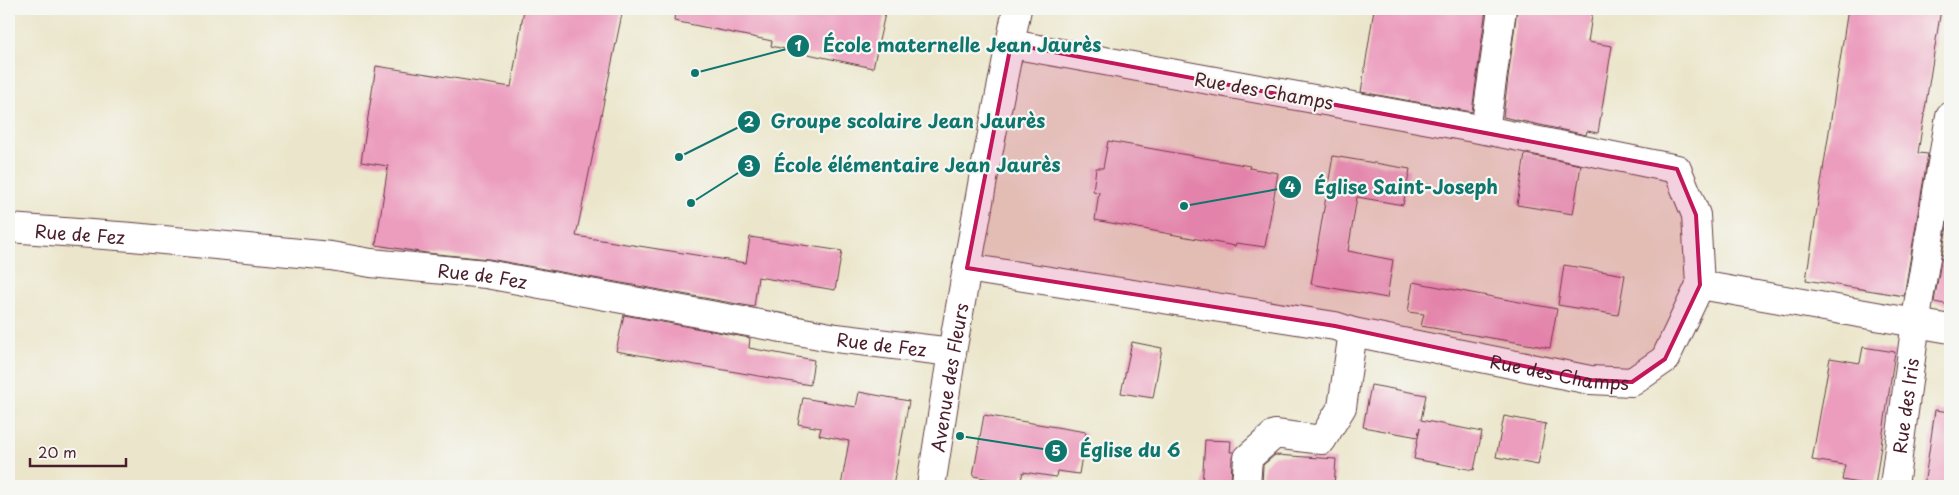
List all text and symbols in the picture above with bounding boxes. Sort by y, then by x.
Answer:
callout: École maternelle Jean Jaurès [786,29,1112,63]
text: École maternelle Jean Jaurès [823,30,1101,58]
text: 1 [794,33,802,56]
street label: Rue des Champs [1192,64,1336,116]
callout: Groupe scolaire Jean Jaurès [737,105,1054,139]
text: Groupe scolaire Jean Jaurès [771,106,1045,134]
text: 2 [744,109,755,132]
callout: École élémentaire Jean Jaurès [736,149,1072,183]
text: École élémentaire Jean Jaurès [773,150,1061,178]
text: 3 [744,153,754,176]
callout: Église Saint-Joseph [1278,170,1508,204]
text: Église Saint-Joseph [1314,172,1498,200]
text: 4 [1285,174,1295,197]
street label: Rue de Fez [34,216,126,250]
street label: Rue de Fez [436,256,530,295]
street label: Avenue des Fleurs [923,301,974,454]
street label: Rue de Fez [835,325,928,362]
street label: Rue des Champs [1488,347,1630,395]
street label: Rue des Iris [1885,356,1924,455]
callout: Église du 6 [1043,434,1191,468]
scale bar [30,435,126,467]
text: Église du 6 [1080,435,1180,463]
text: 5 [1051,438,1061,461]
text: 20 m [38,440,77,463]

